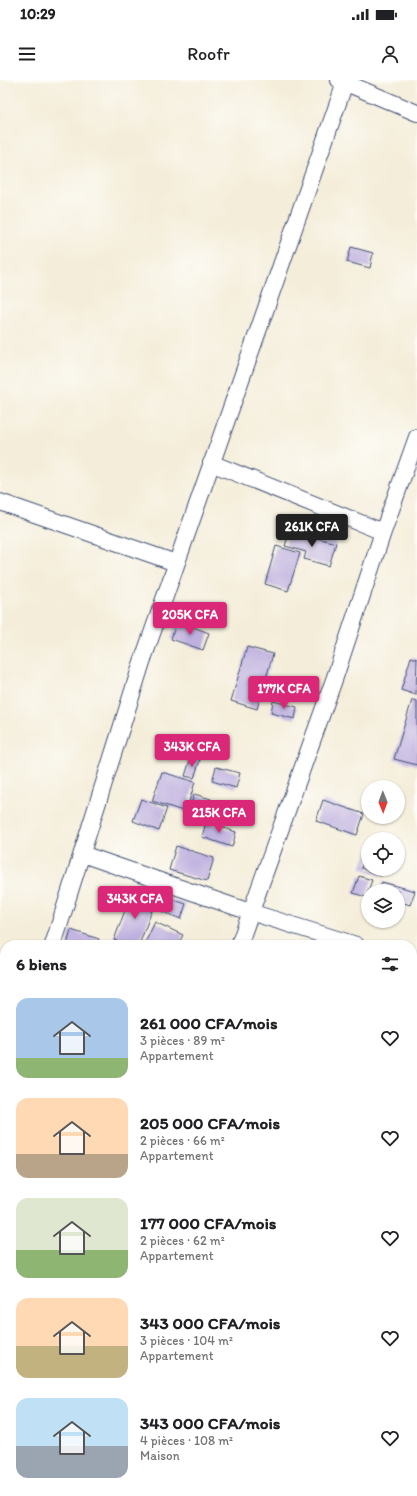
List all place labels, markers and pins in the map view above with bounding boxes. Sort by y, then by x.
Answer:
pin: 261K CFA [271,514,353,548]
pin: 205K CFA [149,602,231,636]
pin: 177K CFA [243,676,325,710]
pin: 343K CFA [151,734,233,768]
pin: 215K CFA [178,800,260,834]
pin: 343K CFA [94,886,176,920]

